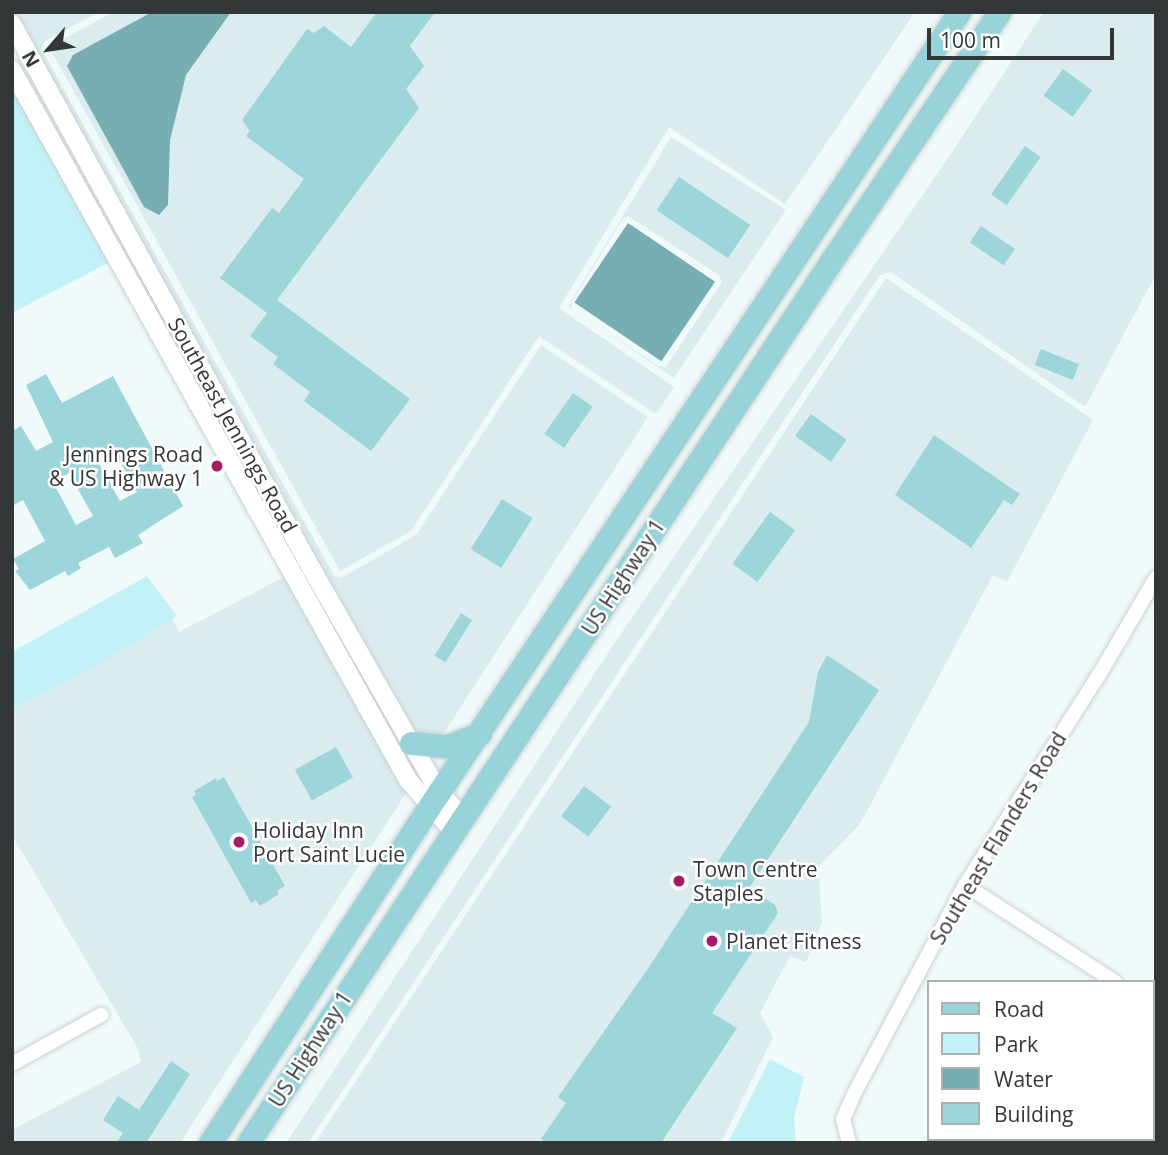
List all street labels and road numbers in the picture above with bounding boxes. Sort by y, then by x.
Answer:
street label: Southeast Jennings Road [163,313,303,537]
street label: US Highway 1 [576,514,670,640]
street label: Southeast Flanders Road [925,727,1071,949]
street label: US Highway 1 [263,986,357,1112]

